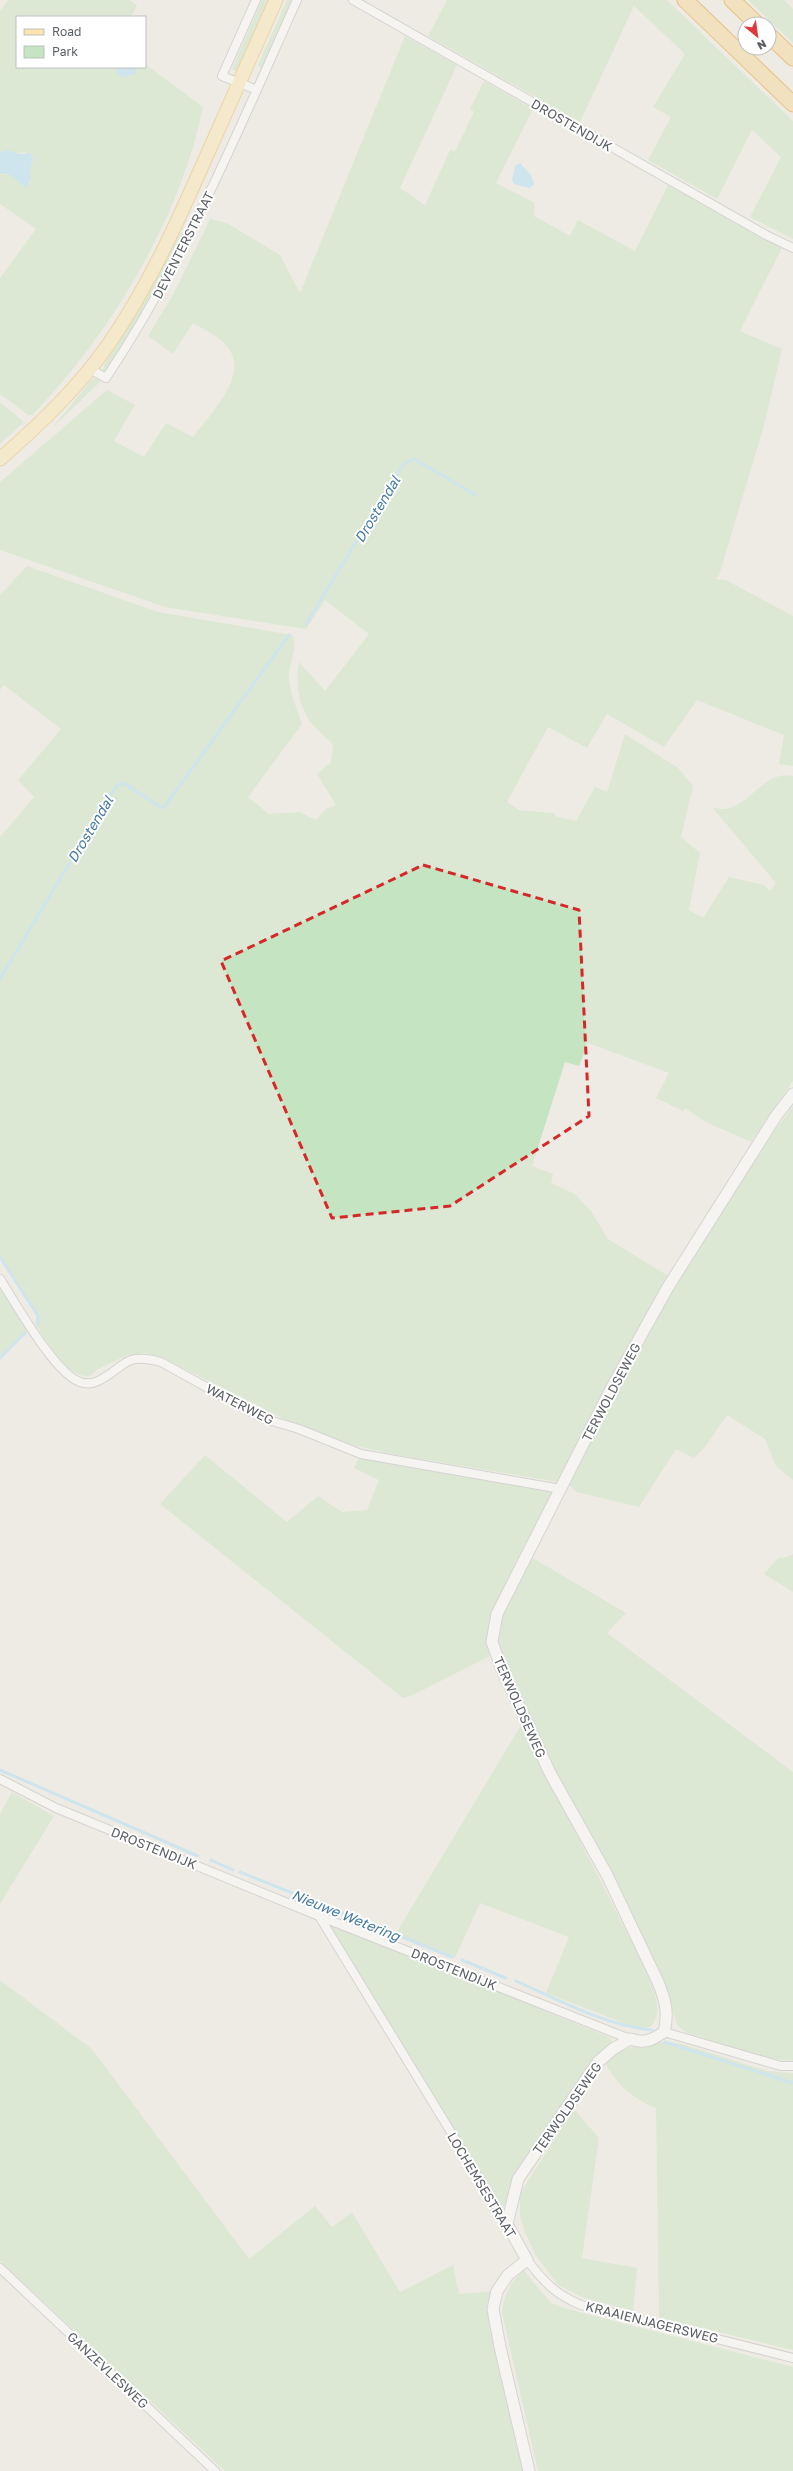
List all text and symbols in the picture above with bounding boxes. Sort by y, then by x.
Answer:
legend [16,16,146,68]
north arrow [737,16,777,56]
text: Road [52,24,81,39]
text: N [755,37,769,53]
text: Park [52,44,78,59]
street label: DROSTENDIJK [529,95,615,155]
street label: DEVENTERSTRAAT [149,189,217,301]
water label: Drostendal [351,472,404,545]
water label: Drostendal [64,792,117,865]
street label: TERWOLDSEWEG [578,1340,644,1444]
street label: WATERWEG [204,1380,276,1428]
street label: TERWOLDSEWEG [491,1654,549,1760]
street label: DROSTENDIJK [109,1824,199,1872]
water label: Nieuwe Wetering [290,1886,404,1945]
street label: DROSTENDIJK [409,1945,499,1993]
street label: TERWOLDSEWEG [529,2059,605,2157]
street label: LOCHEMSESTRAAT [444,2129,520,2241]
street label: KRAAIENJAGERSWEG [584,2298,720,2346]
street label: GANZEVLESWEG [64,2328,152,2412]

